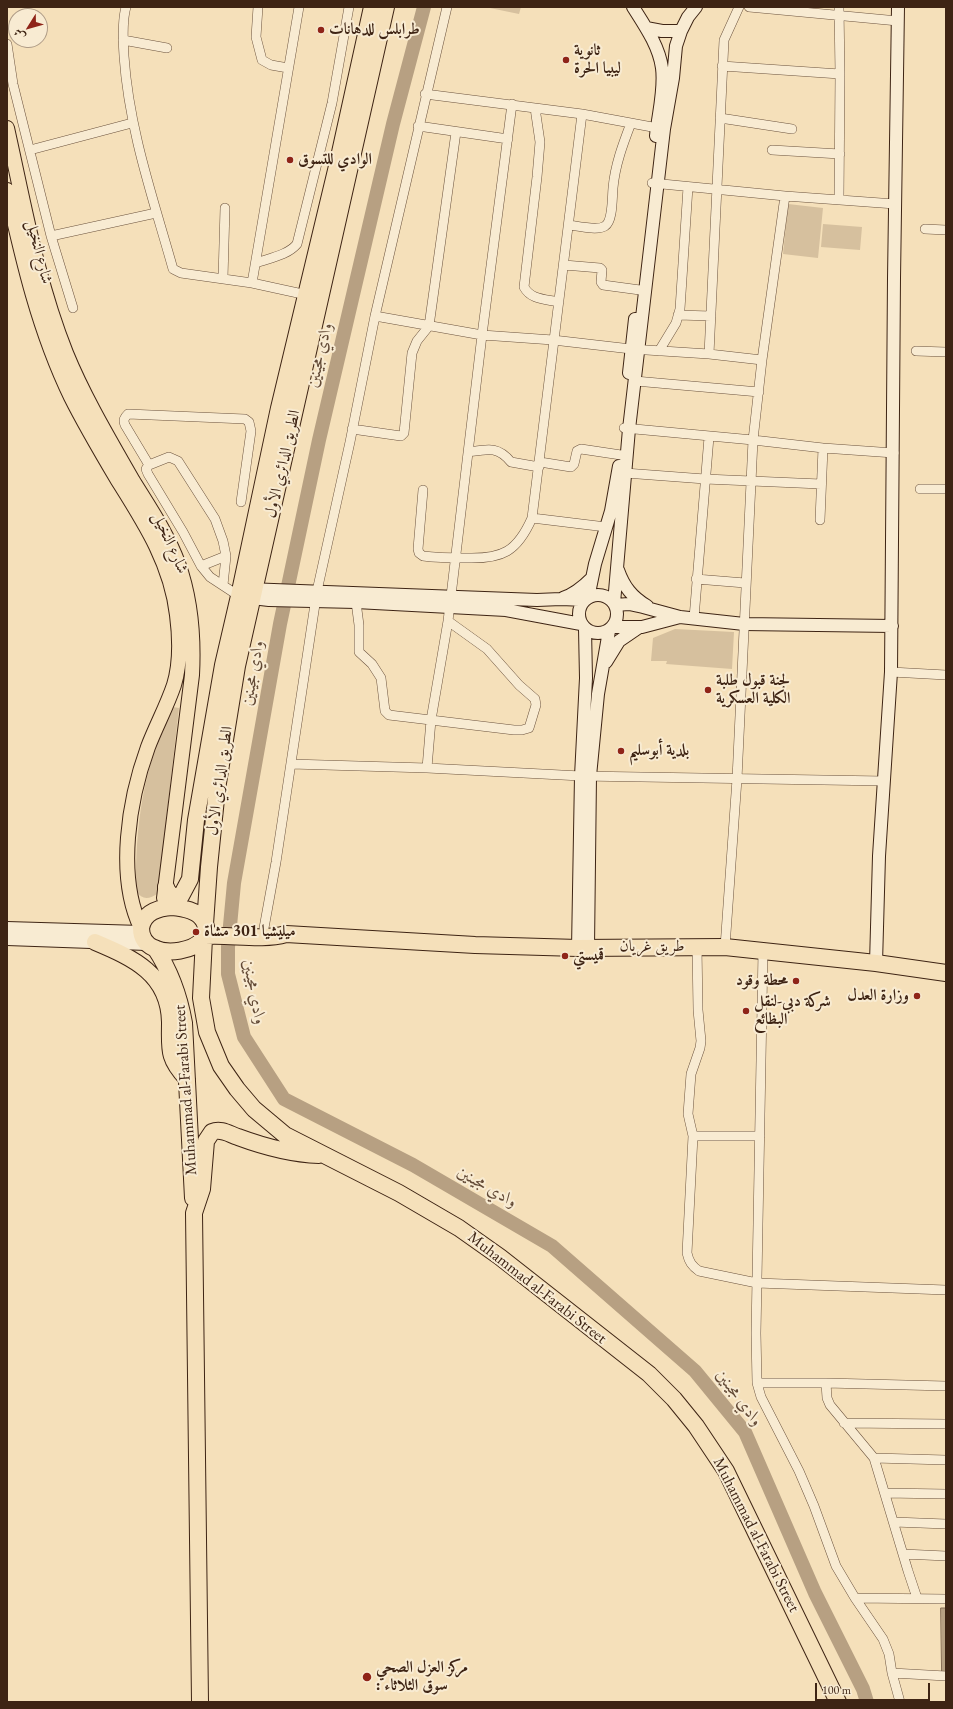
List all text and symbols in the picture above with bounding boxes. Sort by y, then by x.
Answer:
north arrow [8,8,48,48]
place label: طرابلس للدهانات [329,20,420,40]
marker: طرابلس للدهانات [316,25,326,35]
text: ش [10,26,28,43]
place label: ثانوية ليبيا الحرة [574,41,621,79]
marker: ثانوية ليبيا الحرة [561,55,571,65]
place label: الوادي للتسوق [298,150,372,170]
marker: الوادي للتسوق [285,155,295,165]
street label: شارع النخيل [22,218,56,286]
water label: وادي مجينين [303,321,337,389]
street label: الطريق الدائري الأول [261,408,305,520]
street label: شارع النخيل [148,509,192,577]
water label: وادي مجينين [237,639,269,707]
place label: لجنة قبول طلبة الكلية العسكرية [716,671,790,709]
marker: لجنة قبول طلبة الكلية العسكرية [703,685,713,695]
street label: الطريق الدائري الأول [203,725,237,837]
place label: بلدية أبوسليم [629,741,689,761]
marker: بلدية أبوسليم [616,746,626,756]
place label: ميليشيا 301 مشاة [204,922,296,942]
marker: ميليشيا 301 مشاة [191,927,201,937]
street label: طريق غريان [620,937,684,957]
place label: قميستي [573,946,604,966]
marker: قميستي [560,951,570,961]
water label: وادي مجينين [238,958,270,1026]
place label: محطة وقود [736,971,788,991]
marker: محطة وقود [791,976,801,986]
place label: وزارة العدل [847,986,909,1006]
marker: وزارة العدل [912,991,922,1001]
place label: شركة دبي-لنقل البظائع [754,992,831,1030]
street label: Muhammad al-Farabi Street [170,1004,202,1176]
marker: شركة دبي-لنقل البظائع [741,1006,751,1016]
water label: وادي مجينين [453,1162,521,1212]
street label: Muhammad al-Farabi Street [464,1228,610,1348]
water label: وادي مجينين [711,1365,767,1431]
street label: Muhammad al-Farabi Street [709,1454,803,1616]
place label: مركز العزل الصحي : سوق الثلاثاء [376,1658,468,1696]
marker: مركز العزل الصحي : سوق الثلاثاء [361,1671,373,1683]
scale bar [817,1675,932,1701]
text: 100 m [822,1682,851,1698]

